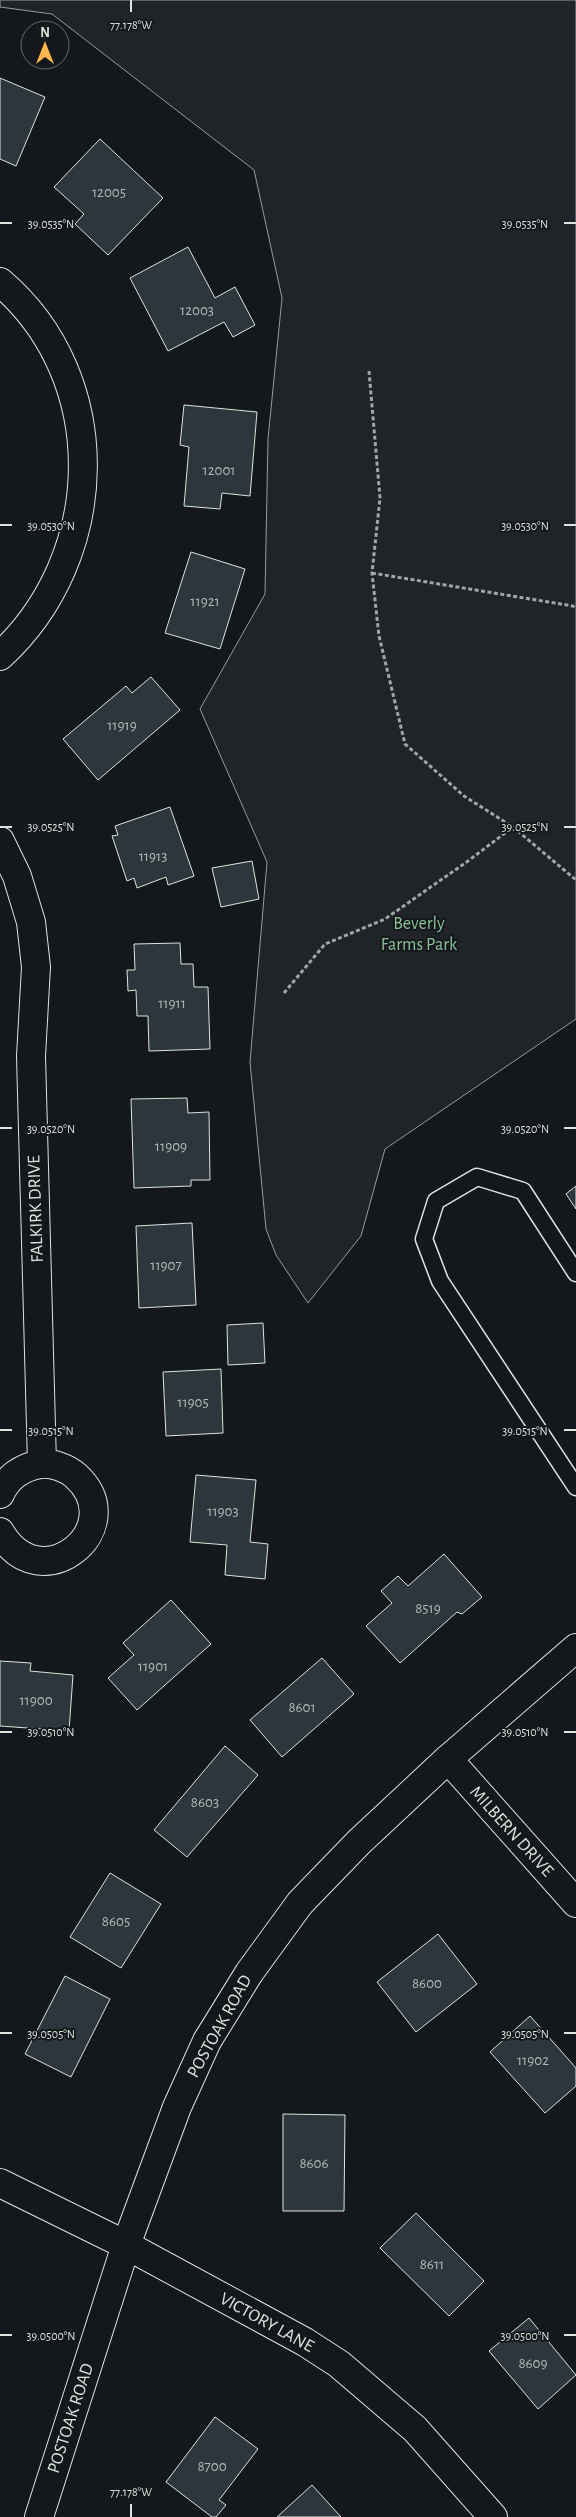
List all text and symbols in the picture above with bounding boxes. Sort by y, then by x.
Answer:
text: 77.178°W [110,19,152,31]
north arrow [20,20,70,70]
text: N [40,26,50,40]
house number: 12005 [92,185,126,200]
text: 39.0535°N [28,218,74,230]
text: 39.0535°N [502,218,548,230]
house number: 12003 [180,303,214,318]
house number: 12001 [203,463,236,478]
text: 39.0530°N [27,520,75,532]
text: 39.0530°N [501,520,549,532]
house number: 11921 [190,594,220,609]
house number: 11919 [107,718,137,733]
text: 39.0525°N [28,821,74,833]
text: 39.0525°N [502,821,548,833]
house number: 11913 [139,849,167,864]
park label: Beverly Farms Park [381,915,458,954]
house number: 11911 [158,996,186,1011]
text: 39.0520°N [27,1123,75,1135]
text: 39.0520°N [501,1123,549,1135]
house number: 11909 [155,1139,187,1154]
street label: FALKIRK DRIVE [25,1155,47,1263]
house number: 11907 [150,1258,182,1273]
house number: 11905 [177,1395,209,1410]
text: 39.0515°N [28,1425,74,1437]
text: 39.0515°N [502,1425,548,1437]
house number: 11903 [207,1504,239,1519]
house number: 8519 [415,1601,441,1616]
house number: 11901 [138,1659,168,1674]
house number: 11900 [19,1693,53,1708]
house number: 8601 [288,1700,316,1715]
text: 39.0510°N [28,1726,74,1738]
text: 39.0510°N [502,1726,548,1738]
street label: MILBERN DRIVE [466,1783,557,1881]
house number: 8603 [191,1795,219,1810]
house number: 8605 [102,1914,130,1929]
street label: POSTOAK ROAD [184,1972,256,2081]
house number: 8600 [412,1976,442,1991]
text: 39.0505°N [27,2028,75,2040]
text: 39.0505°N [501,2028,549,2040]
house number: 11902 [517,2053,549,2068]
house number: 8606 [299,2156,329,2171]
house number: 8611 [420,2257,444,2272]
street label: VICTORY LANE [217,2290,317,2356]
text: 39.0500°N [26,2330,76,2342]
text: 39.0500°N [500,2330,550,2342]
house number: 8609 [518,2356,548,2371]
street label: POSTOAK ROAD [45,2361,97,2476]
house number: 8700 [197,2459,227,2474]
text: 77.178°W [110,2486,152,2498]

